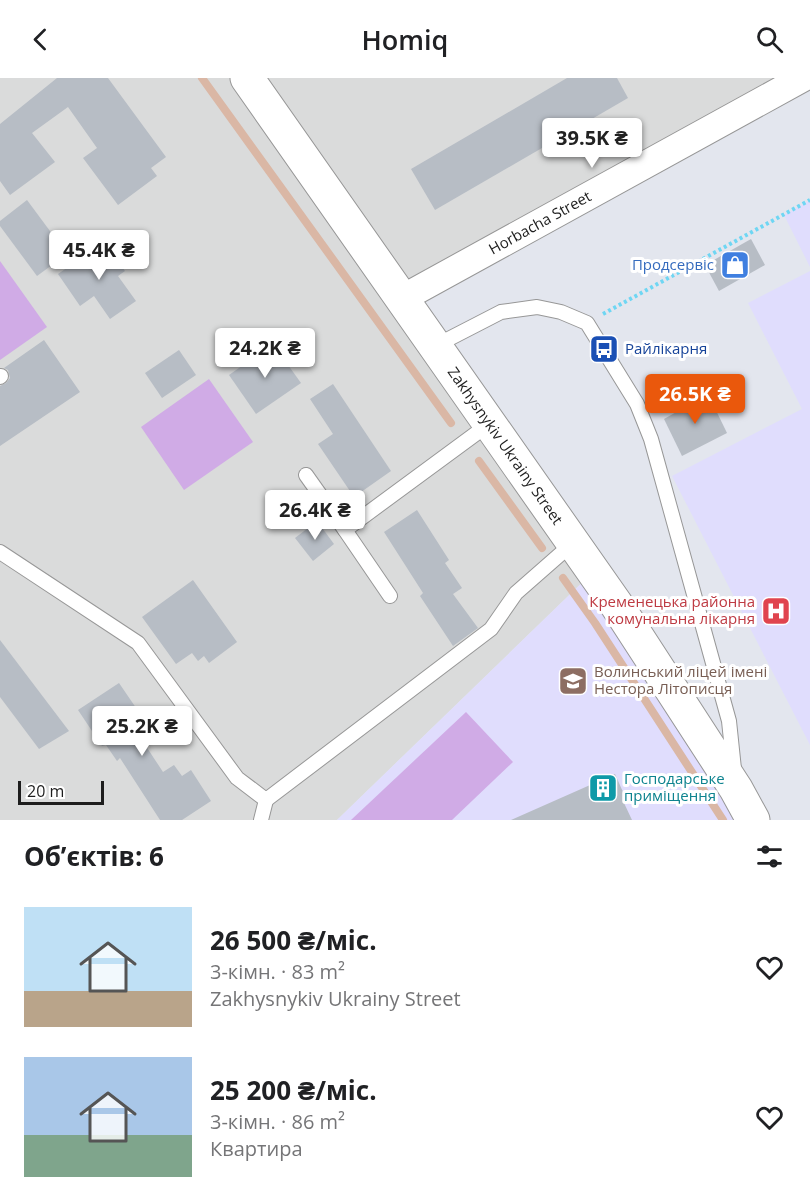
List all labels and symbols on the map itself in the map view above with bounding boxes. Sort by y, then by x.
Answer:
pin: 39.5K ₴ [537,118,647,169]
street label: Horbacha Street [485,186,594,259]
pin: 45.4K ₴ [44,230,154,281]
shop icon: Продсервіс [719,249,751,281]
place label: Продсервіс [632,254,714,274]
pin: 24.2K ₴ [210,328,320,379]
bus stop icon: Райлікарня [588,333,620,365]
place label: Райлікарня [625,338,707,358]
street label: Zakhysnykiv Ukrainy Street [444,363,568,528]
pin: 26.5K ₴ [640,374,750,425]
pin: 26.4K ₴ [260,490,370,541]
place label: Кременецька районна комунальна лікарня [589,591,755,628]
hospital icon: Кременецька районна комунальна лікарня [760,595,792,627]
place label: Волинський ліцей імені Нестора Літописця [594,661,767,698]
school or university icon: Волинський ліцей імені Нестора Літописця [557,665,589,697]
pin: 25.2K ₴ [87,706,197,757]
place label: Господарське приміщення [624,768,725,805]
building icon: Господарське приміщення [587,772,619,804]
scale bar [18,778,104,806]

